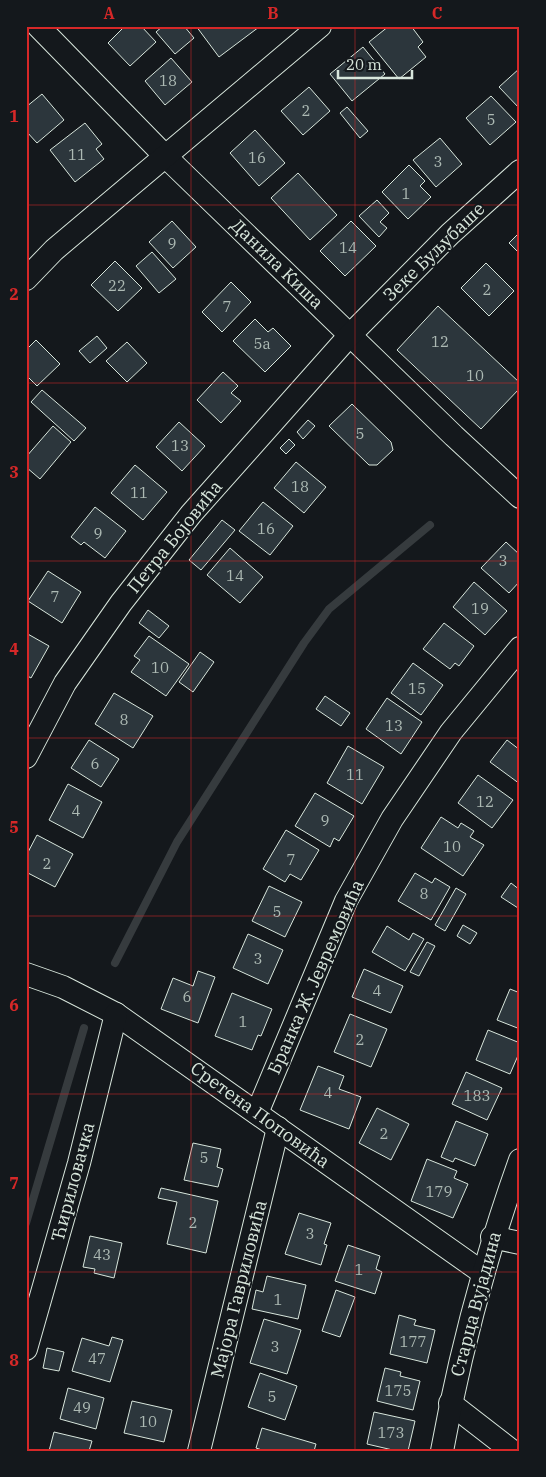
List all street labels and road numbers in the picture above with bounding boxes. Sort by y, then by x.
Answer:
street label: Зеке Буљубаше [378,197,489,306]
street label: Данила Киша [226,213,329,314]
street label: Петра Бојовића [122,475,227,598]
street label: Бранка Ж. Јевремовића [262,876,369,1078]
street label: Сретена Поповића [186,1056,335,1173]
street label: Ћириловачка [46,1120,100,1244]
street label: Мајора Гавриловића [205,1197,272,1380]
street label: Старца Вујадина [445,1229,506,1379]

